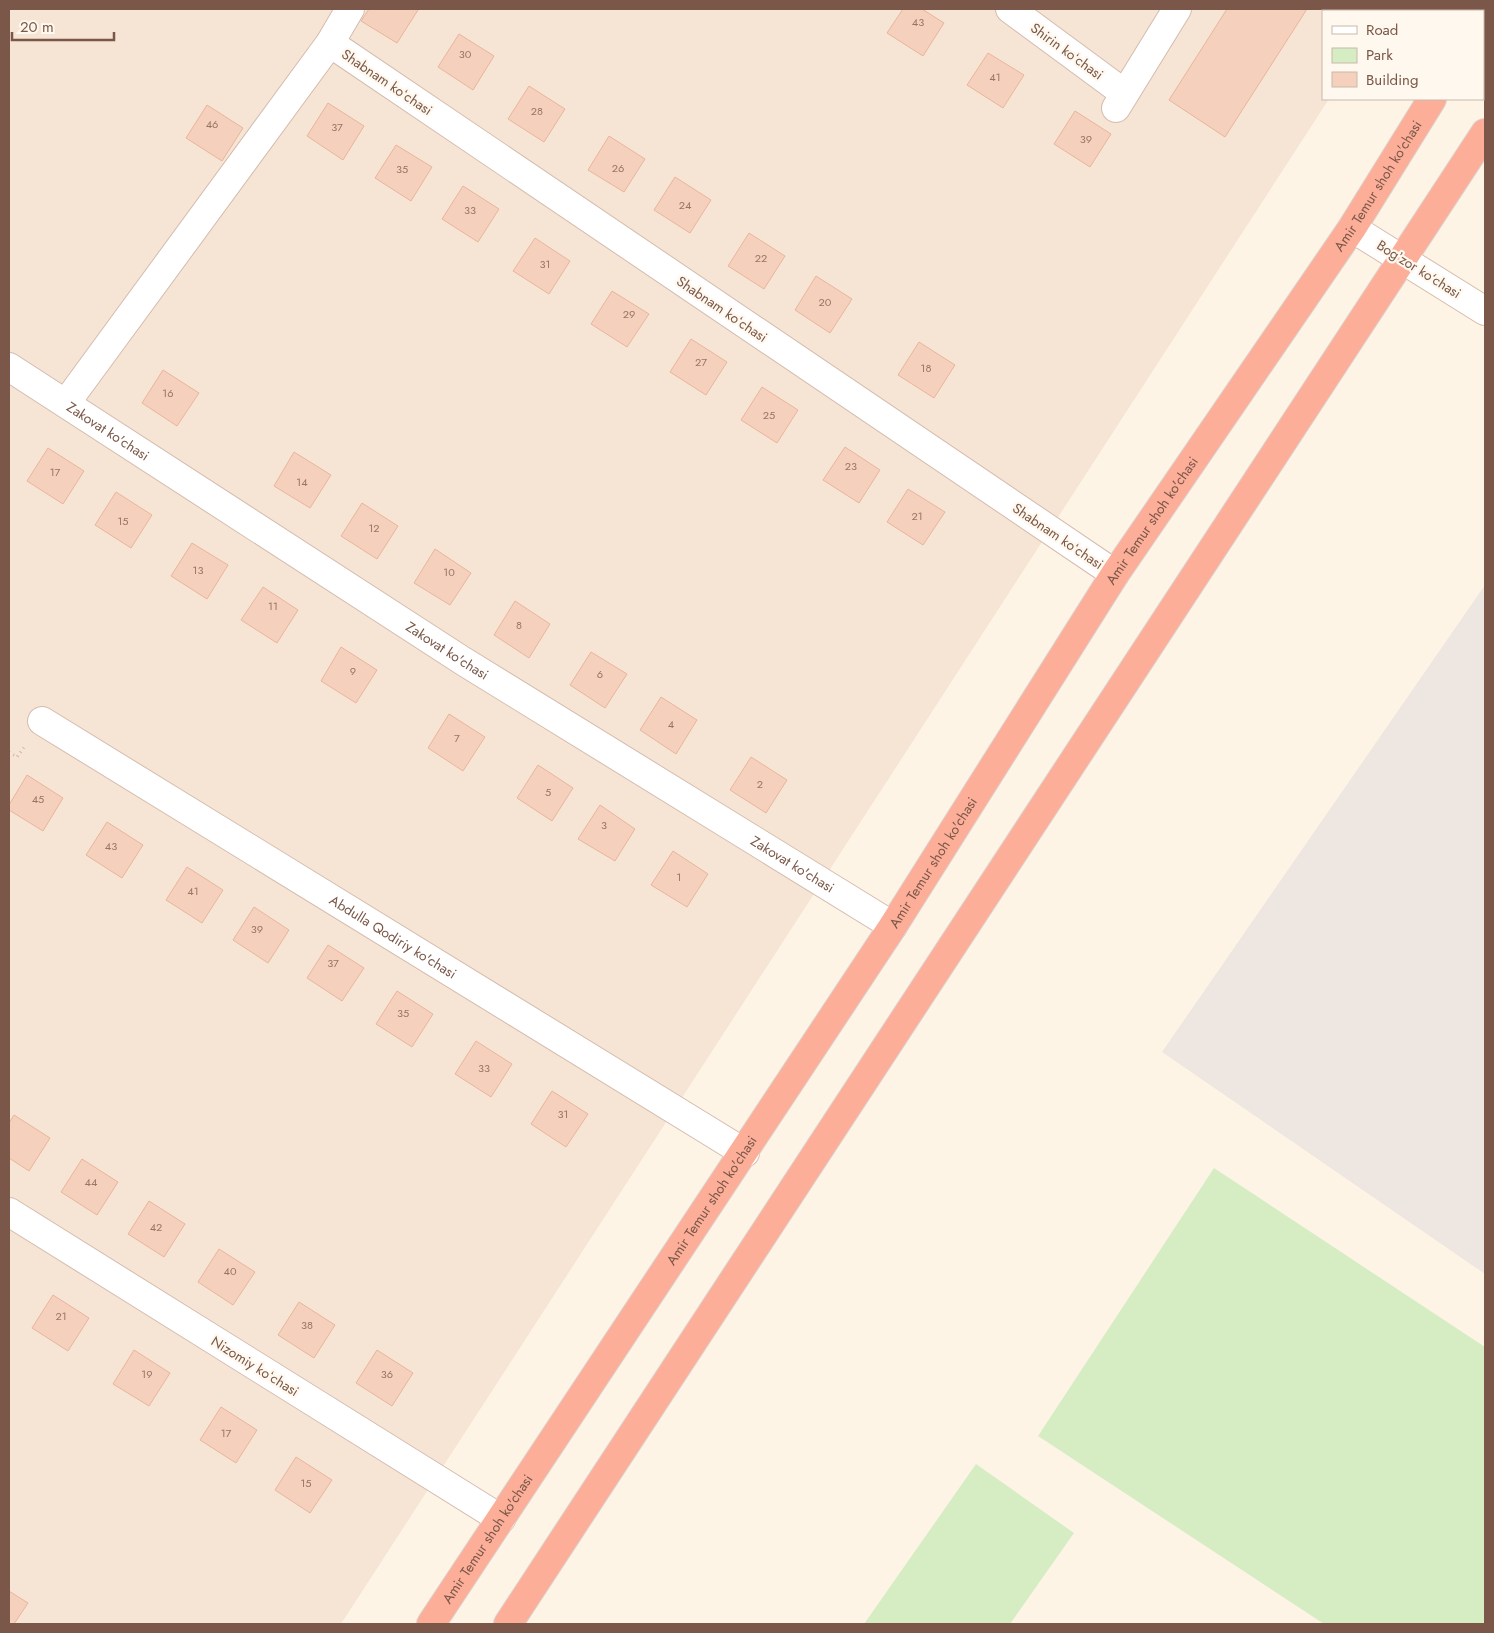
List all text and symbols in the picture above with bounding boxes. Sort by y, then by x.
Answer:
scale bar [12,10,115,42]
legend [1322,10,1484,100]
house number: 43 [912,14,924,30]
text: 20 m [20,16,54,38]
street label: Shirin koʻchasi [1027,18,1107,84]
text: Road [1366,19,1398,41]
street label: Shabnam koʻchasi [338,44,436,120]
text: Park [1366,44,1393,66]
house number: 30 [459,46,472,62]
house number: 41 [989,69,1001,85]
text: Building [1366,69,1418,91]
house number: 28 [531,103,543,119]
house number: 46 [206,116,218,132]
street label: Amir Temur shoh ko'chasi [1329,116,1426,255]
house number: 37 [331,119,343,135]
house number: 39 [1080,131,1092,147]
house number: 26 [612,160,624,176]
house number: 35 [396,161,408,177]
house number: 24 [679,197,692,213]
house number: 33 [464,202,476,218]
street label: Bogʼzor ko‘chasi [1373,235,1465,303]
house number: 22 [755,250,767,266]
house number: 31 [540,256,550,272]
street label: Shabnam koʻchasi [673,271,771,347]
house number: 20 [819,294,832,310]
house number: 29 [623,306,635,322]
house number: 27 [695,354,707,370]
house number: 18 [921,360,931,376]
house number: 16 [162,385,174,401]
street label: Zakovat ko'chasi [63,397,153,465]
house number: 25 [763,407,775,423]
street label: Amir Temur shoh ko'chasi [1101,452,1203,589]
house number: 23 [845,458,857,474]
house number: 17 [50,464,61,480]
house number: 14 [296,474,308,490]
street label: Shabnam koʻchasi [1009,498,1107,574]
house number: 21 [911,508,923,524]
house number: 15 [117,513,129,529]
house number: 12 [368,520,380,536]
house number: 13 [193,562,203,578]
house number: 10 [443,564,455,580]
house number: 11 [268,598,278,614]
street label: Zakovat ko'chasi [402,617,493,684]
house number: 8 [516,617,522,633]
house number: 9 [350,663,356,679]
house number: 6 [597,666,603,682]
house number: 4 [668,716,675,732]
house number: 7 [454,730,460,746]
house number: 2 [757,776,763,792]
house number: 5 [545,784,551,800]
house number: 45 [32,791,44,807]
street label: Amir Temur shoh ko'chasi [884,793,982,932]
house number: 3 [601,817,607,833]
street label: Zakovat ko'chasi [747,831,838,897]
house number: 43 [105,838,117,854]
house number: 1 [677,869,681,885]
house number: 41 [187,883,199,899]
street label: Abdulla Qodiriy ko'chasi [326,890,460,983]
house number: 39 [251,921,263,937]
house number: 37 [327,955,339,971]
house number: 35 [397,1005,409,1021]
house number: 33 [478,1060,490,1076]
house number: 31 [558,1106,568,1122]
street label: Amir Temur shoh ko'chasi [661,1132,761,1269]
house number: 44 [85,1174,98,1190]
house number: 42 [150,1219,162,1235]
house number: 40 [223,1263,237,1279]
house number: 21 [55,1308,67,1324]
house number: 38 [301,1317,313,1333]
street label: Nizomiy koʻchasi [207,1331,303,1401]
house number: 19 [141,1366,153,1382]
house number: 36 [381,1366,393,1382]
house number: 17 [221,1425,232,1441]
street label: Amir Temur shoh ko'chasi [437,1470,537,1608]
house number: 15 [300,1475,312,1491]

